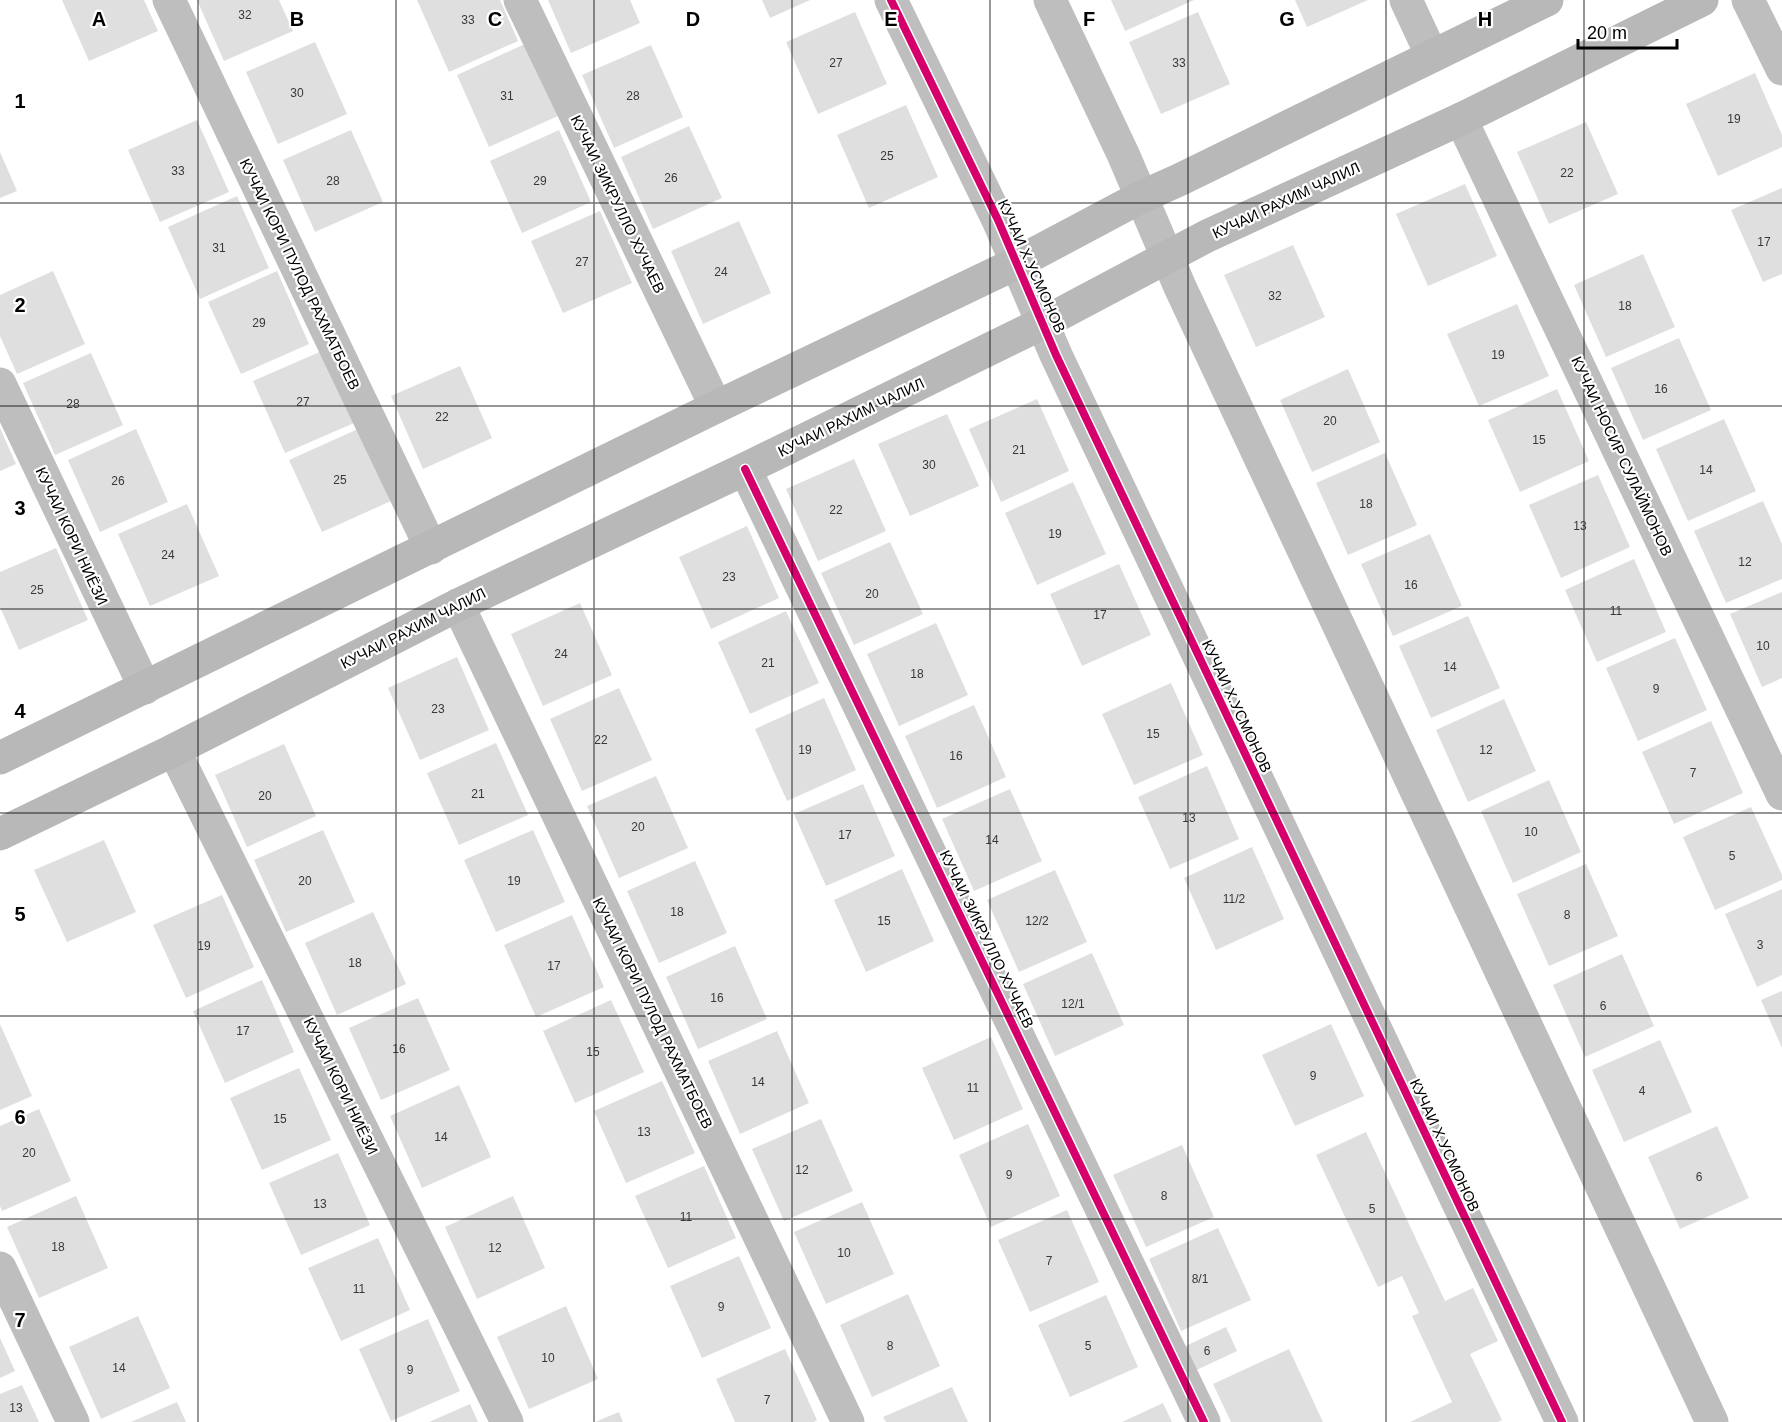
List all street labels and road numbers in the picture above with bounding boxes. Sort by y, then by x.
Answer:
street label: КУЧАИ ЗИКРУЛЛО ХУЧАЕВ [567,112,669,296]
street label: КУЧАИ КОРИ ПУЛОД РАХМАТБОЕВ [237,156,363,392]
street label: КУЧАИ РАХИМ ЧАЛИЛ [1210,158,1362,242]
street label: КУЧАИ Х.УСМОНОВ [995,197,1069,335]
street label: КУЧАИ НОСИР СУЛАЙМОНОВ [1568,353,1676,559]
street label: КУЧАИ РАХИМ ЧАЛИЛ [775,374,927,460]
street label: КУЧАИ КОРИ НИЁЗИ [33,464,111,608]
street label: КУЧАИ РАХИМ ЧАЛИЛ [338,584,488,672]
street label: КУЧАИ Х.УСМОНОВ [1199,637,1275,775]
street label: КУЧАИ ЗИКРУЛЛО ХУЧАЕВ [936,847,1038,1031]
street label: КУЧАИ КОРИ ПУЛОД РАХМАТБОЕВ [590,895,716,1131]
street label: КУЧАИ КОРИ НИЁЗИ [300,1015,382,1157]
street label: КУЧАИ Х.УСМОНОВ [1407,1076,1483,1214]

